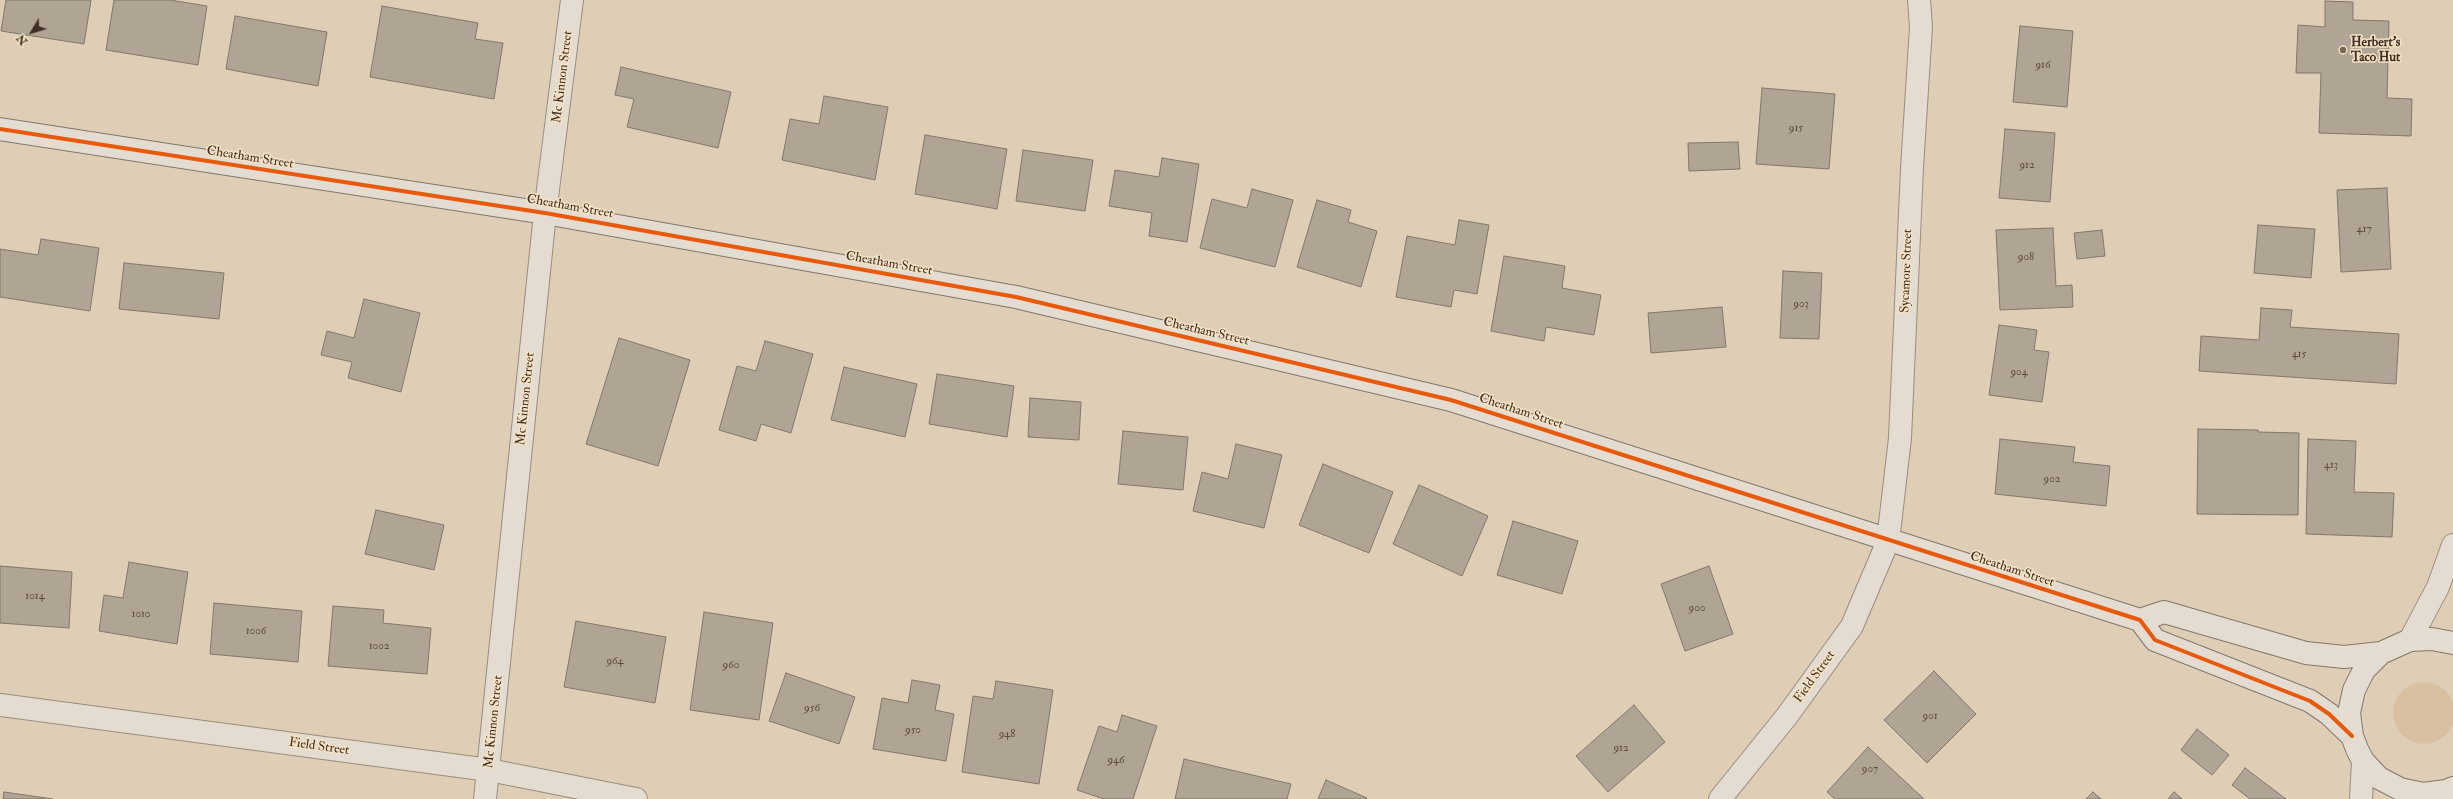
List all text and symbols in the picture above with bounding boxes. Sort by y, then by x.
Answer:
north arrow [12,12,52,52]
street label: Mc Kinnon Street [550,30,576,124]
text: N [14,32,30,48]
place label: Herbert's Taco Hut [2351,35,2400,66]
marker: Herbert's Taco Hut [2338,45,2348,55]
house number: 916 [2035,59,2051,73]
house number: 915 [1789,122,1803,136]
street label: Cheatham Street [205,143,295,173]
house number: 912 [2019,159,2035,173]
street label: Cheatham Street [525,192,615,222]
house number: 417 [2357,223,2371,237]
street label: Sycamore Street [1898,229,1916,313]
street label: Cheatham Street [844,249,934,279]
house number: 908 [2018,251,2034,265]
house number: 903 [1793,298,1809,312]
street label: Cheatham Street [1162,315,1250,349]
house number: 415 [2292,348,2306,362]
street label: Mc Kinnon Street [513,352,539,446]
house number: 904 [2010,366,2028,380]
street label: Cheatham Street [1477,391,1565,433]
house number: 413 [2324,459,2338,473]
house number: 902 [2044,473,2060,487]
street label: Cheatham Street [1968,549,2056,591]
house number: 1014 [25,590,45,604]
house number: 900 [1689,602,1705,616]
house number: 1010 [132,608,150,622]
house number: 1006 [246,625,266,639]
house number: 1002 [369,640,389,654]
street label: Field Street [1791,648,1839,706]
house number: 964 [606,655,624,669]
house number: 960 [723,659,739,673]
street label: Mc Kinnon Street [481,675,507,769]
house number: 956 [804,702,820,716]
house number: 901 [1922,710,1938,724]
house number: 950 [905,724,921,738]
house number: 948 [999,728,1015,742]
street label: Field Street [288,735,350,759]
house number: 912 [1613,742,1629,756]
house number: 946 [1107,754,1125,768]
house number: 907 [1862,763,1878,777]

